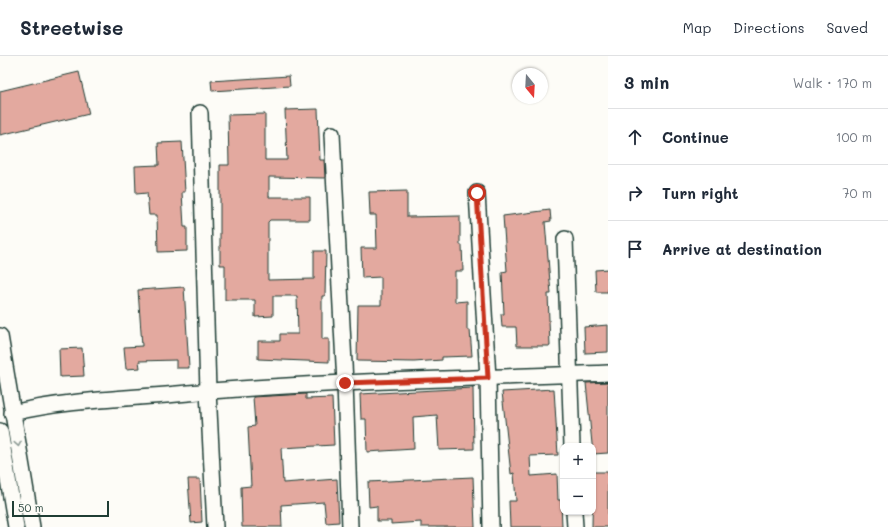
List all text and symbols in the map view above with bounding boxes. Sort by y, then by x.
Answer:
text: Streetwise [20,15,123,40]
text: Map [683,18,711,37]
text: Directions [733,18,804,37]
text: Saved [826,18,868,37]
north arrow [512,68,548,104]
text: 3 min [624,71,669,93]
text: Walk · 170 m [793,74,872,91]
icon: ahead [624,126,646,148]
text: Continue [662,127,729,147]
text: 100 m [836,128,872,145]
icon: right [624,182,646,204]
text: Turn right [662,183,739,203]
route start [468,184,486,202]
text: 70 m [842,184,872,201]
icon: arrive [624,238,646,260]
text: Arrive at destination [662,239,822,259]
route end [336,374,354,392]
one-way arrow [13,440,22,447]
map controls [560,443,596,515]
button: + [560,443,596,479]
button: − [560,479,596,515]
scale bar [12,499,109,518]
text: 50 m [18,500,44,515]

